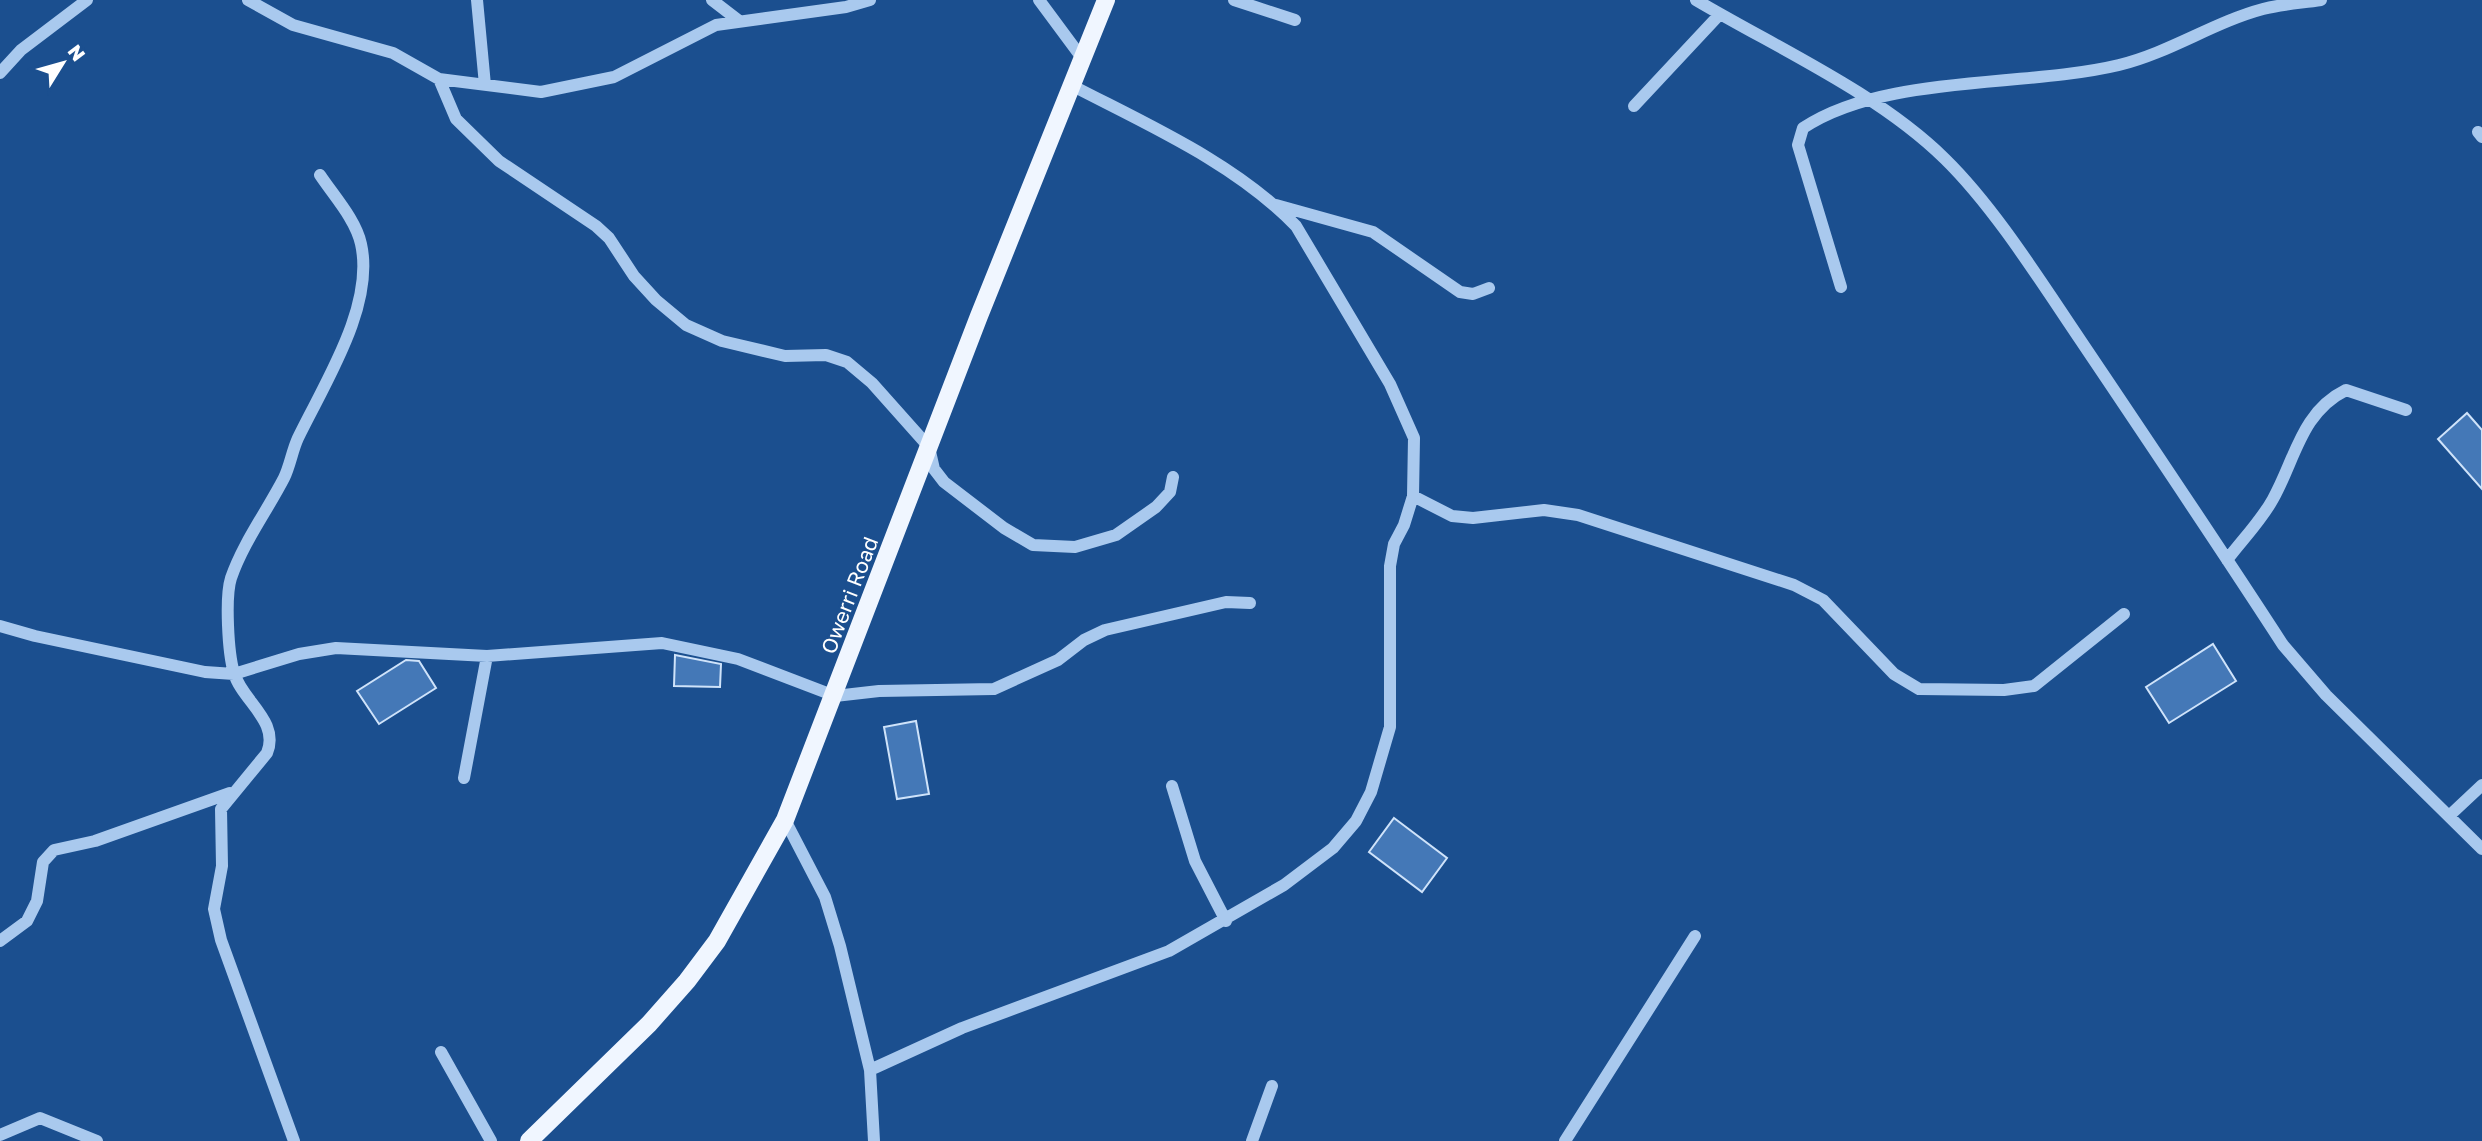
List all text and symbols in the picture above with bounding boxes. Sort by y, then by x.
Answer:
north arrow [28,28,98,98]
text: N [63,40,91,65]
street label: Owerri Road [815,533,883,657]

